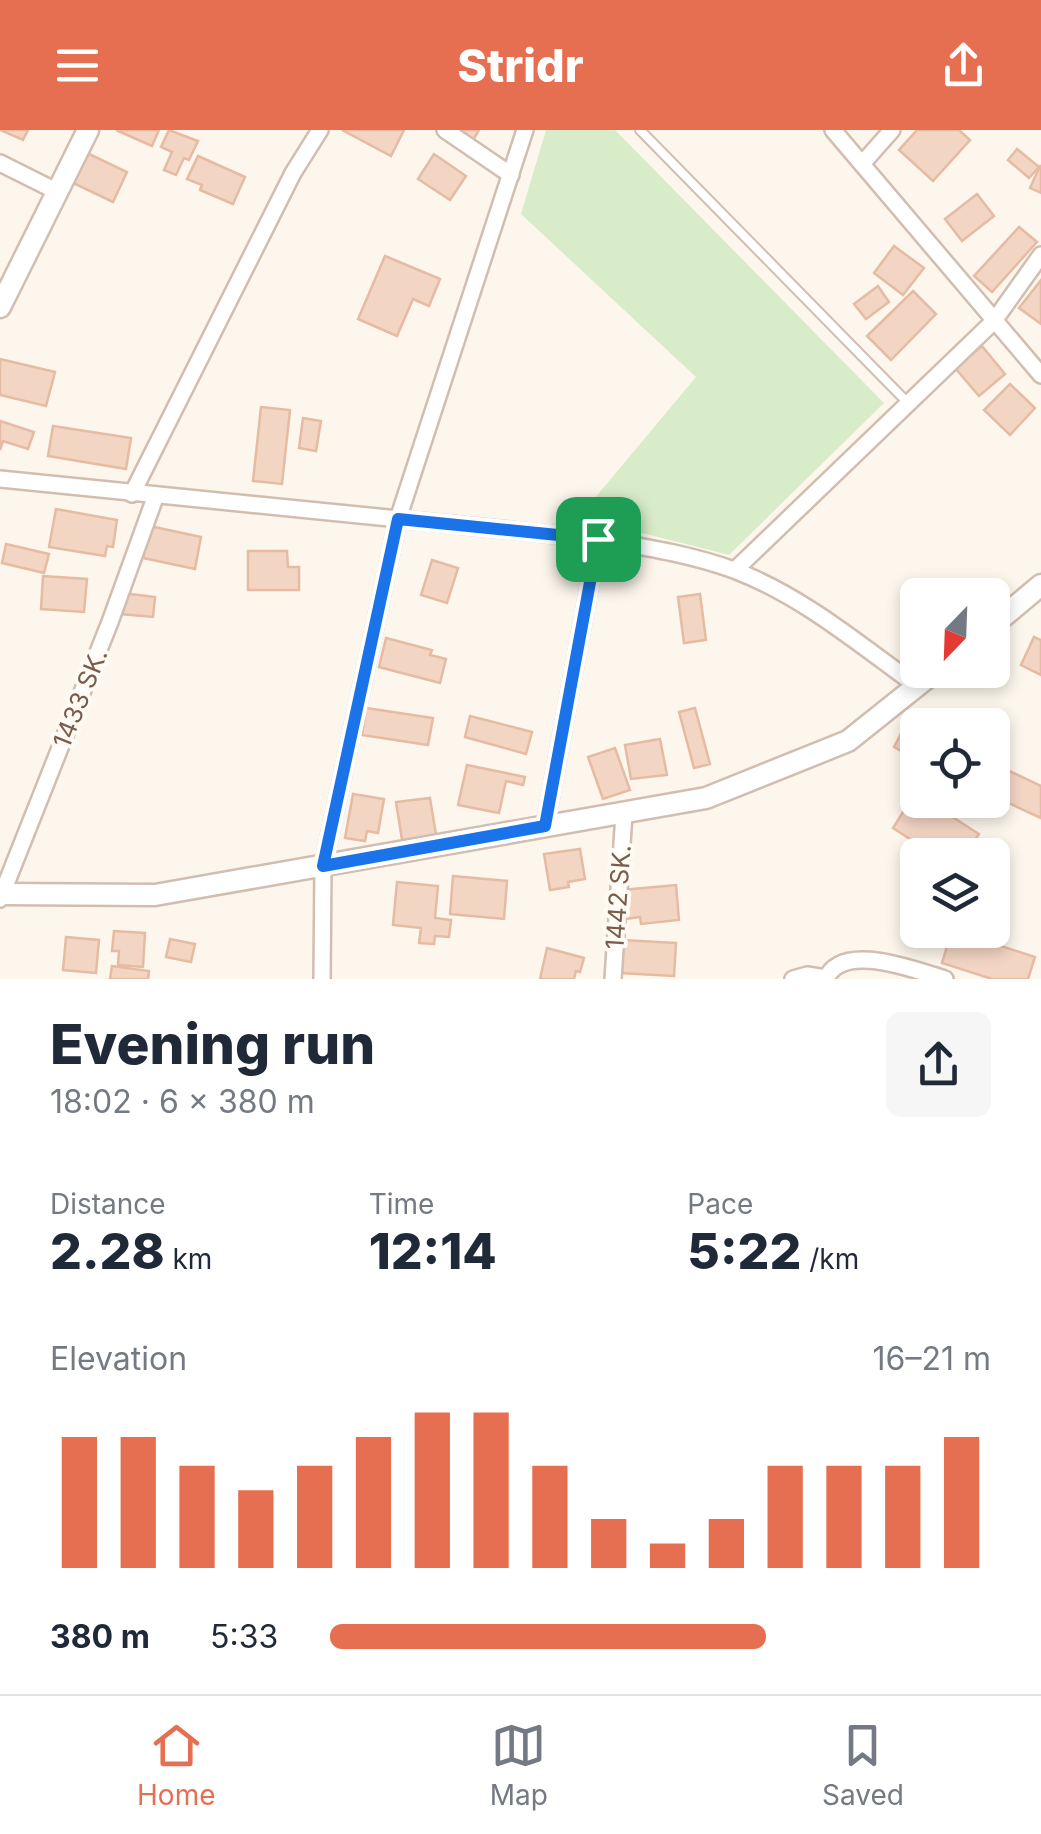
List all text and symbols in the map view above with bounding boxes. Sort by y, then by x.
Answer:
icon: menu [50,38,105,93]
text: Stridr [457,38,584,93]
icon: share [936,38,991,93]
pin [556,497,641,582]
icon: arrive [571,512,626,567]
north arrow [900,578,1010,688]
map controls [900,578,1010,948]
street label: 1433 SK. [47,644,113,752]
button: locate [900,708,1010,818]
button: layers [900,838,1010,948]
street label: 1442 SK. [599,844,637,950]
text: Evening run [50,1011,375,1077]
button: share [886,1012,991,1117]
text: 18:02 · 6 × 380 m [50,1082,315,1121]
text: Distance [50,1187,166,1221]
text: Time [369,1187,434,1221]
text: Pace [687,1187,753,1221]
text: 2.28 [50,1221,165,1281]
text: 12:14 [369,1221,497,1281]
text: 5:22 [687,1221,801,1281]
text: km [165,1242,212,1276]
text: /km [801,1242,859,1276]
text: Elevation [50,1339,187,1378]
text: 16–21 m [873,1339,991,1378]
text: 380 m [50,1617,150,1656]
text: 5:33 [210,1617,278,1656]
tab: Home [137,1718,216,1812]
tab: Map [490,1718,548,1812]
tab: Saved [822,1718,904,1812]

